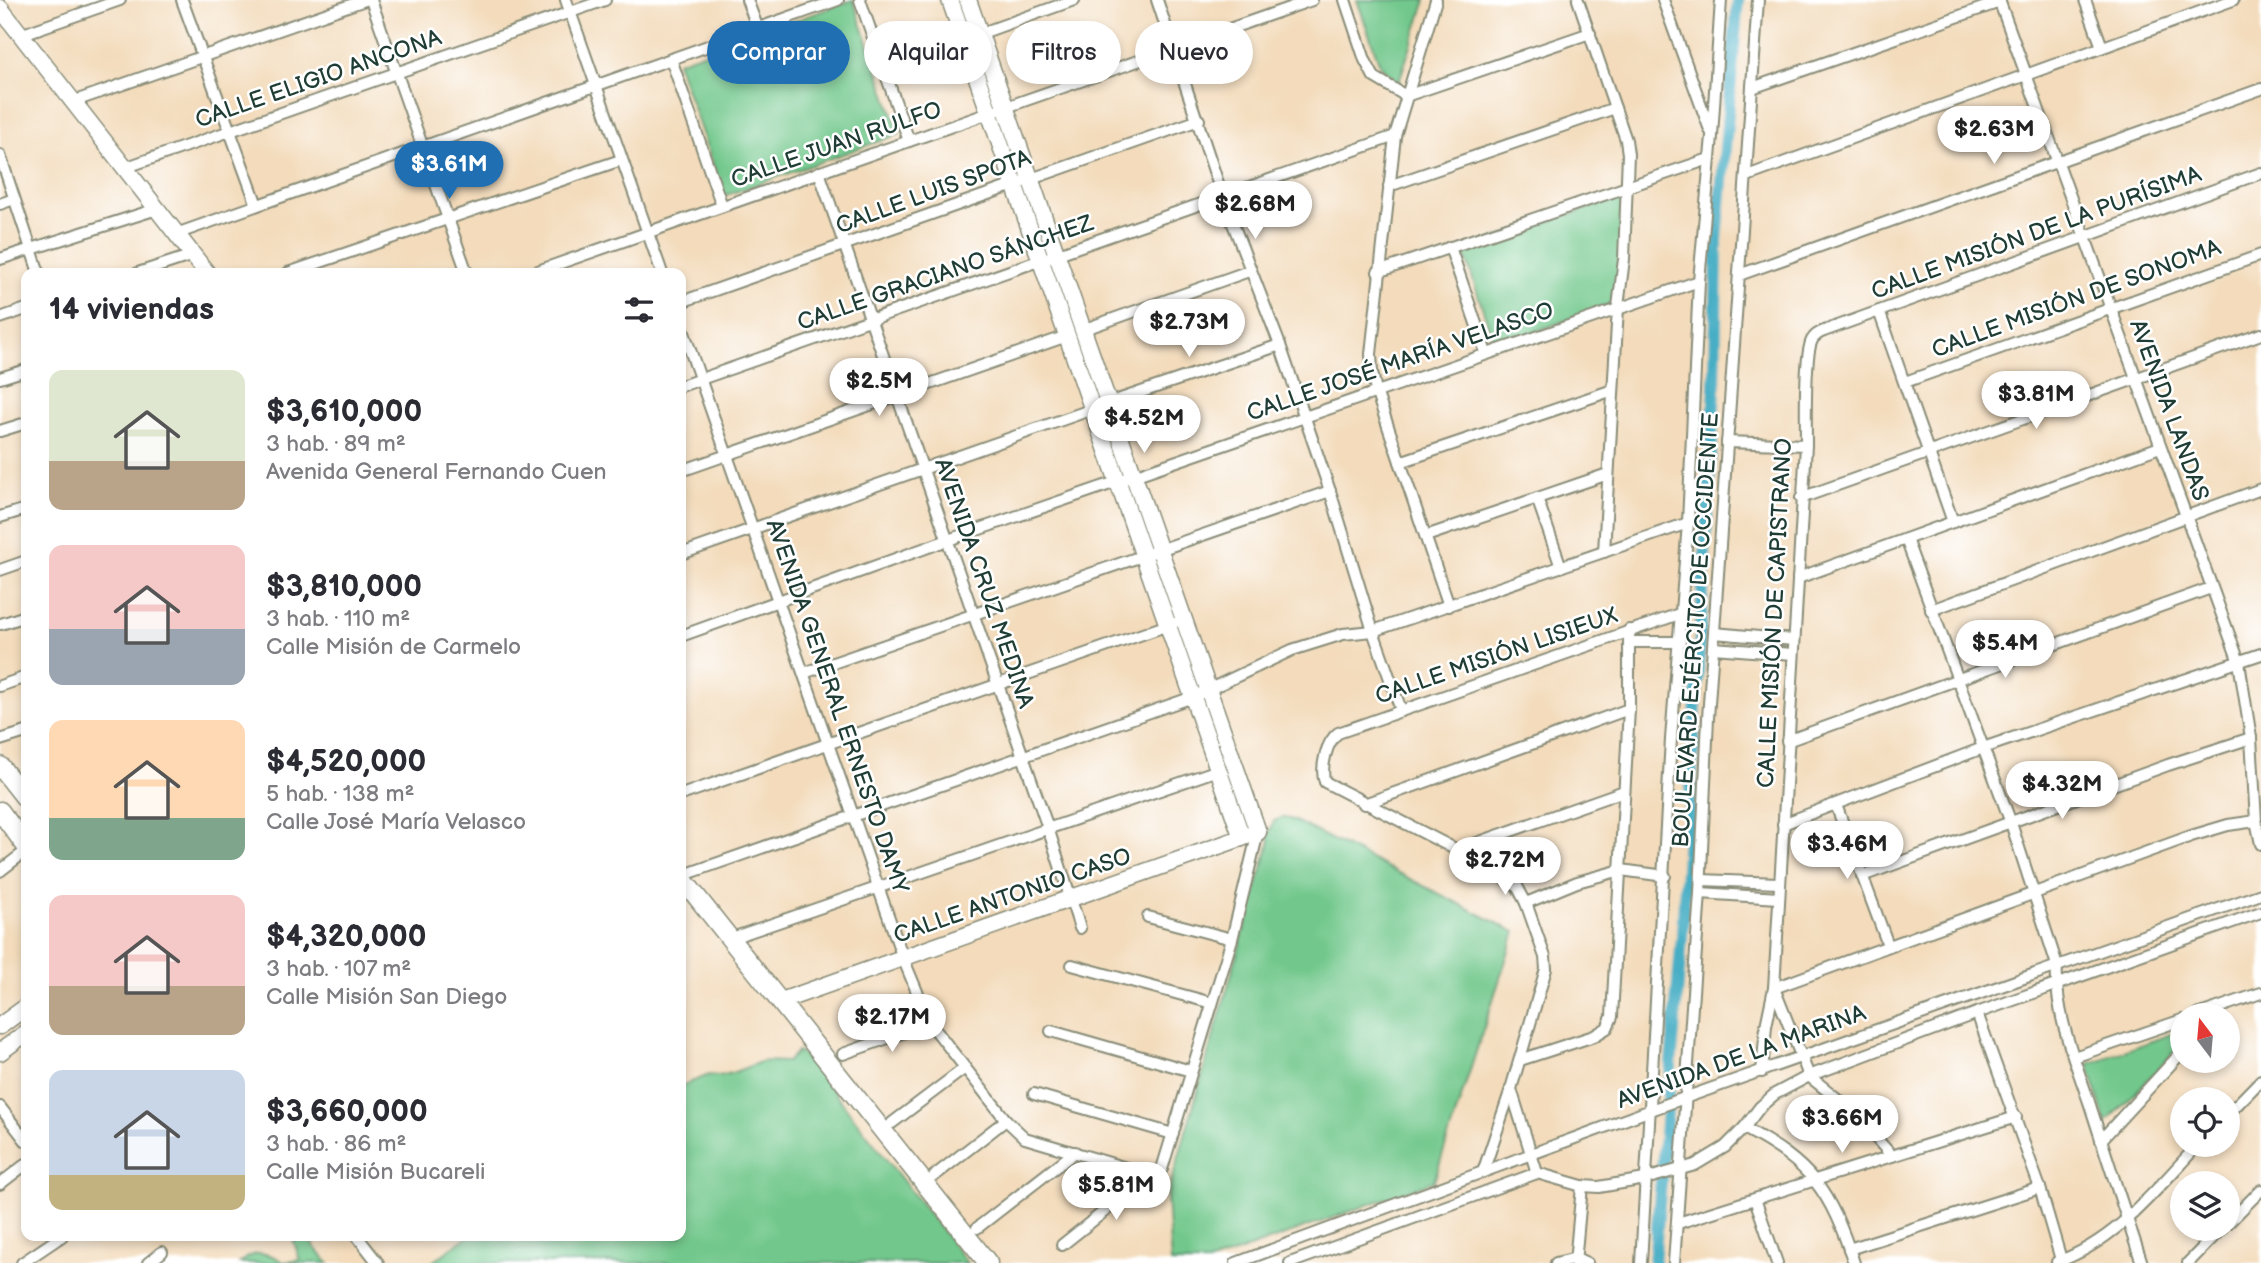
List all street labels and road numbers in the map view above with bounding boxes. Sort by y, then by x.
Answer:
street label: CALLE ELIGIO ANCONA [192,23,446,134]
street label: CALLE JUAN RULFO [727,96,945,194]
street label: CALLE LUIS SPOTA [832,143,1036,240]
street label: CALLE MISIÓN DE LA PURÍSIMA [1868,160,2206,306]
street label: CALLE GRACIANO SÁNCHEZ [794,209,1098,337]
street label: CALLE MISIÓN DE SONOMA [1928,233,2226,364]
street label: CALLE JOSÉ MARÍA VELASCO [1243,296,1557,428]
street label: AVENIDA LANDAS [2123,316,2215,505]
street label: BOULEVARD EJÉRCITO DE OCCIDENTE [1667,412,1725,848]
street label: CALLE MISIÓN DE CAPISTRANO [1752,437,1798,789]
street label: AVENIDA CRUZ MEDINA [928,455,1040,713]
street label: AVENIDA GENERAL ERNESTO DAMY [760,516,915,898]
street label: CALLE MISIÓN LISIEUX [1372,601,1621,711]
street label: CALLE ANTONIO CASO [890,842,1135,950]
street label: AVENIDA DE LA MARINA [1613,999,1870,1115]

